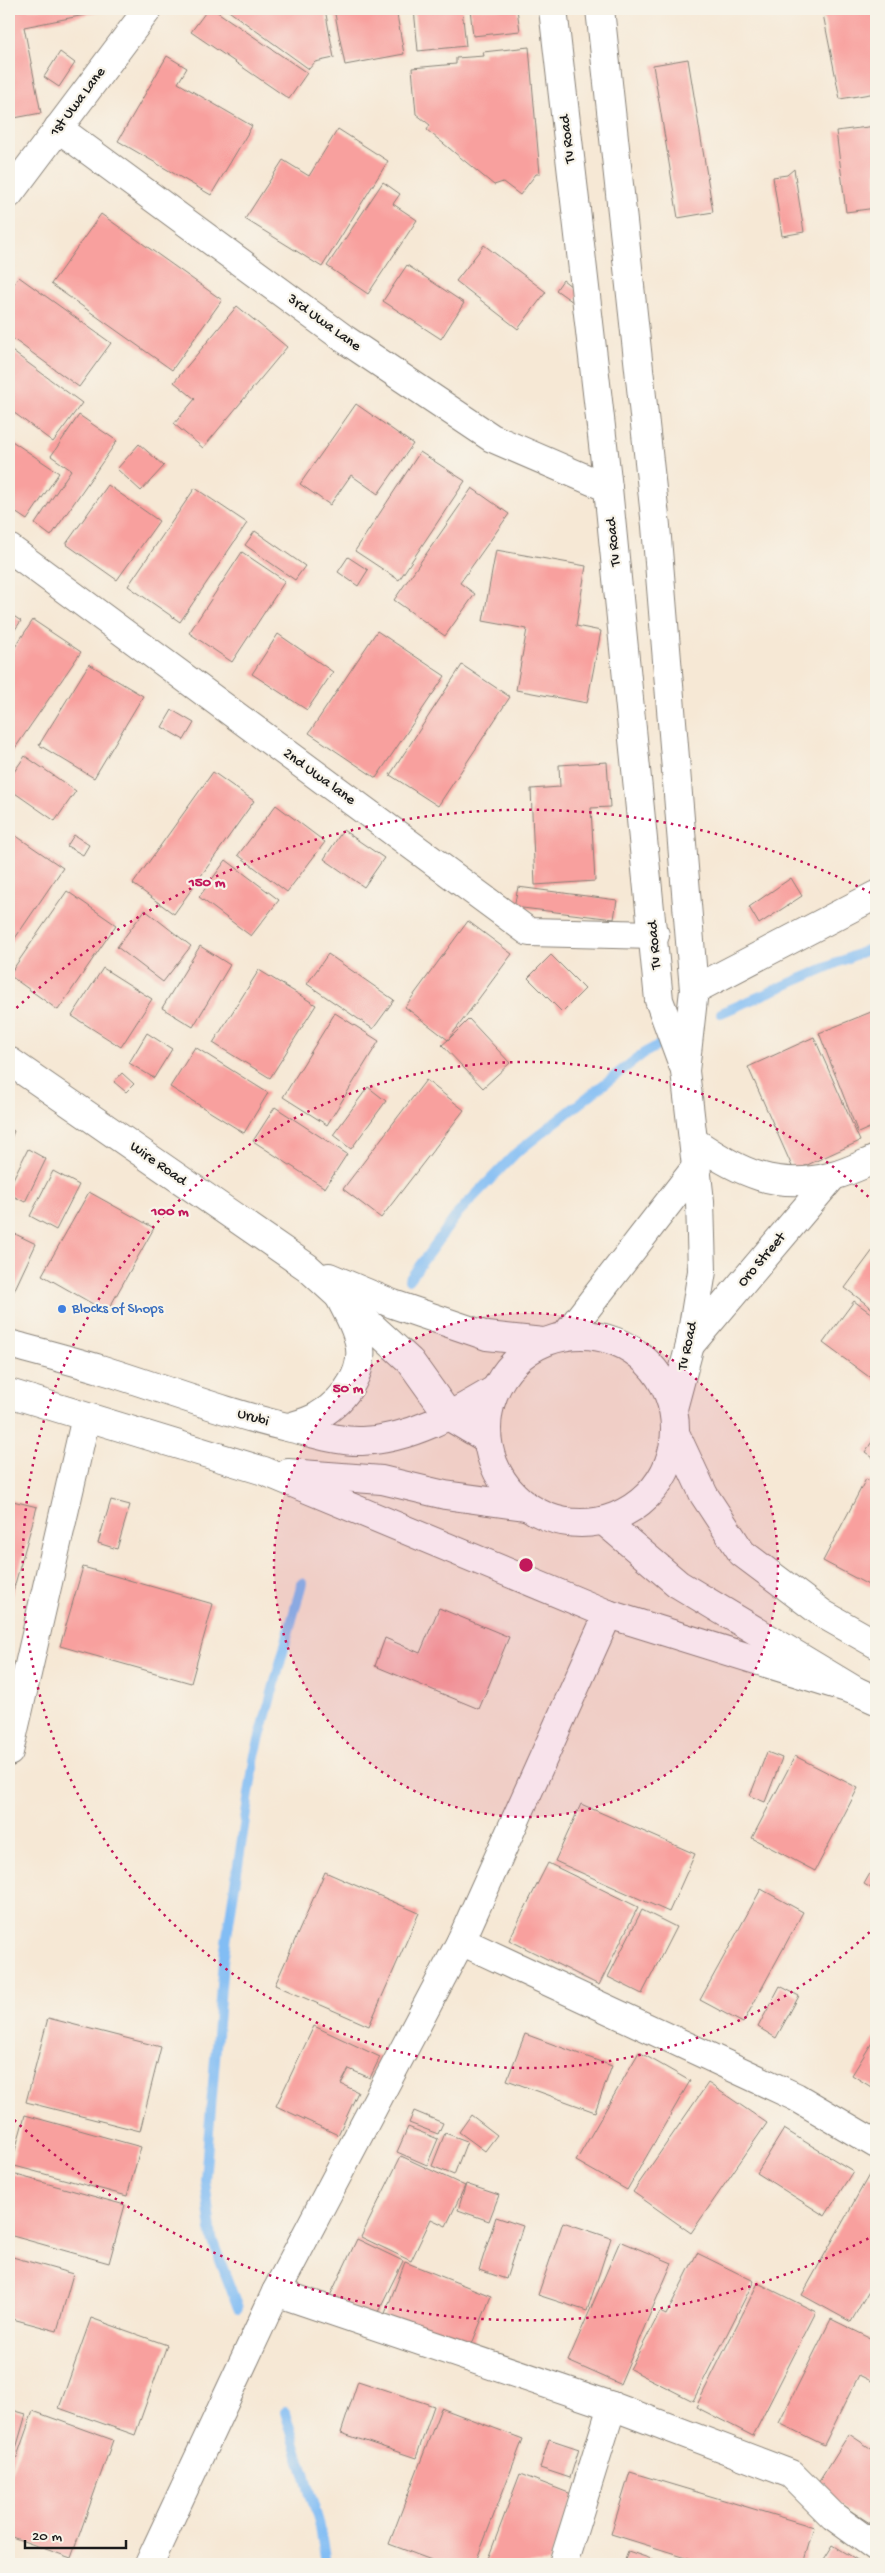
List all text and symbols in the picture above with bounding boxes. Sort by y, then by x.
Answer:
street label: 1st Uwa Lane [46,64,110,141]
street label: Tv Road [556,113,580,165]
street label: 3rd Uwa Lane [283,290,364,356]
street label: Tv Road [602,516,626,568]
street label: 2nd Uwa lane [279,745,359,810]
text: 150 m [188,874,226,892]
street label: Tv Road [644,919,666,971]
street label: Wire Road [126,1138,191,1191]
text: 100 m [150,1203,189,1221]
street label: Oro Street [734,1228,791,1291]
place label: Blocks of Shops [71,1300,164,1318]
marker: Blocks of Shops [56,1303,68,1315]
street label: Tv Road [674,1319,702,1373]
text: 50 m [333,1380,364,1398]
street label: Urubi [235,1405,271,1431]
centre of rings [517,1556,535,1574]
scale bar [25,2518,126,2550]
text: 20 m [32,2528,62,2546]

